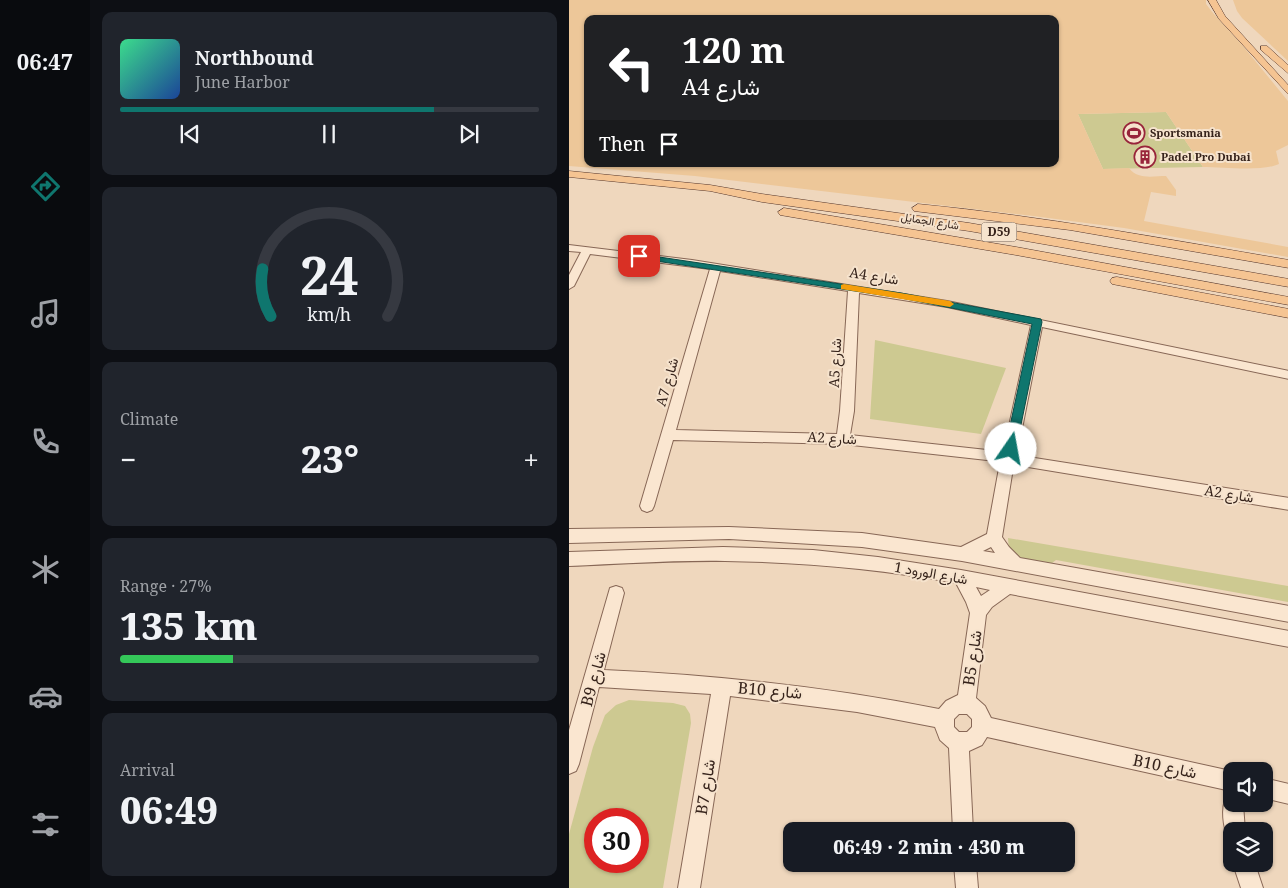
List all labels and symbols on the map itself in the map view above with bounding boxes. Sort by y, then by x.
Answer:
sports icon: Sportsmania [1122,121,1146,145]
place label: Sportsmania [1150,125,1221,140]
building icon: Padel Pro Dubai [1133,145,1157,169]
place label: Padel Pro Dubai [1161,149,1251,164]
street label: شارع الجمايل [900,209,960,234]
road number: D59 [981,222,1017,242]
pin [618,235,660,277]
street label: A4 شارع [848,262,900,291]
street label: A5 شارع [824,338,847,388]
street label: A7 شارع [651,355,684,409]
position arrow [984,422,1036,474]
street label: A2 شارع [807,427,857,450]
street label: A2 شارع [1203,480,1255,509]
street label: شارع الورود 1 [893,557,969,590]
street label: B5 شارع [957,629,988,687]
street label: B9 شارع [575,649,612,709]
street label: B10 شارع [737,676,803,705]
street label: B10 شارع [1131,749,1199,784]
street label: B7 شارع [690,758,721,816]
speed limit sign: 30 [584,808,649,873]

